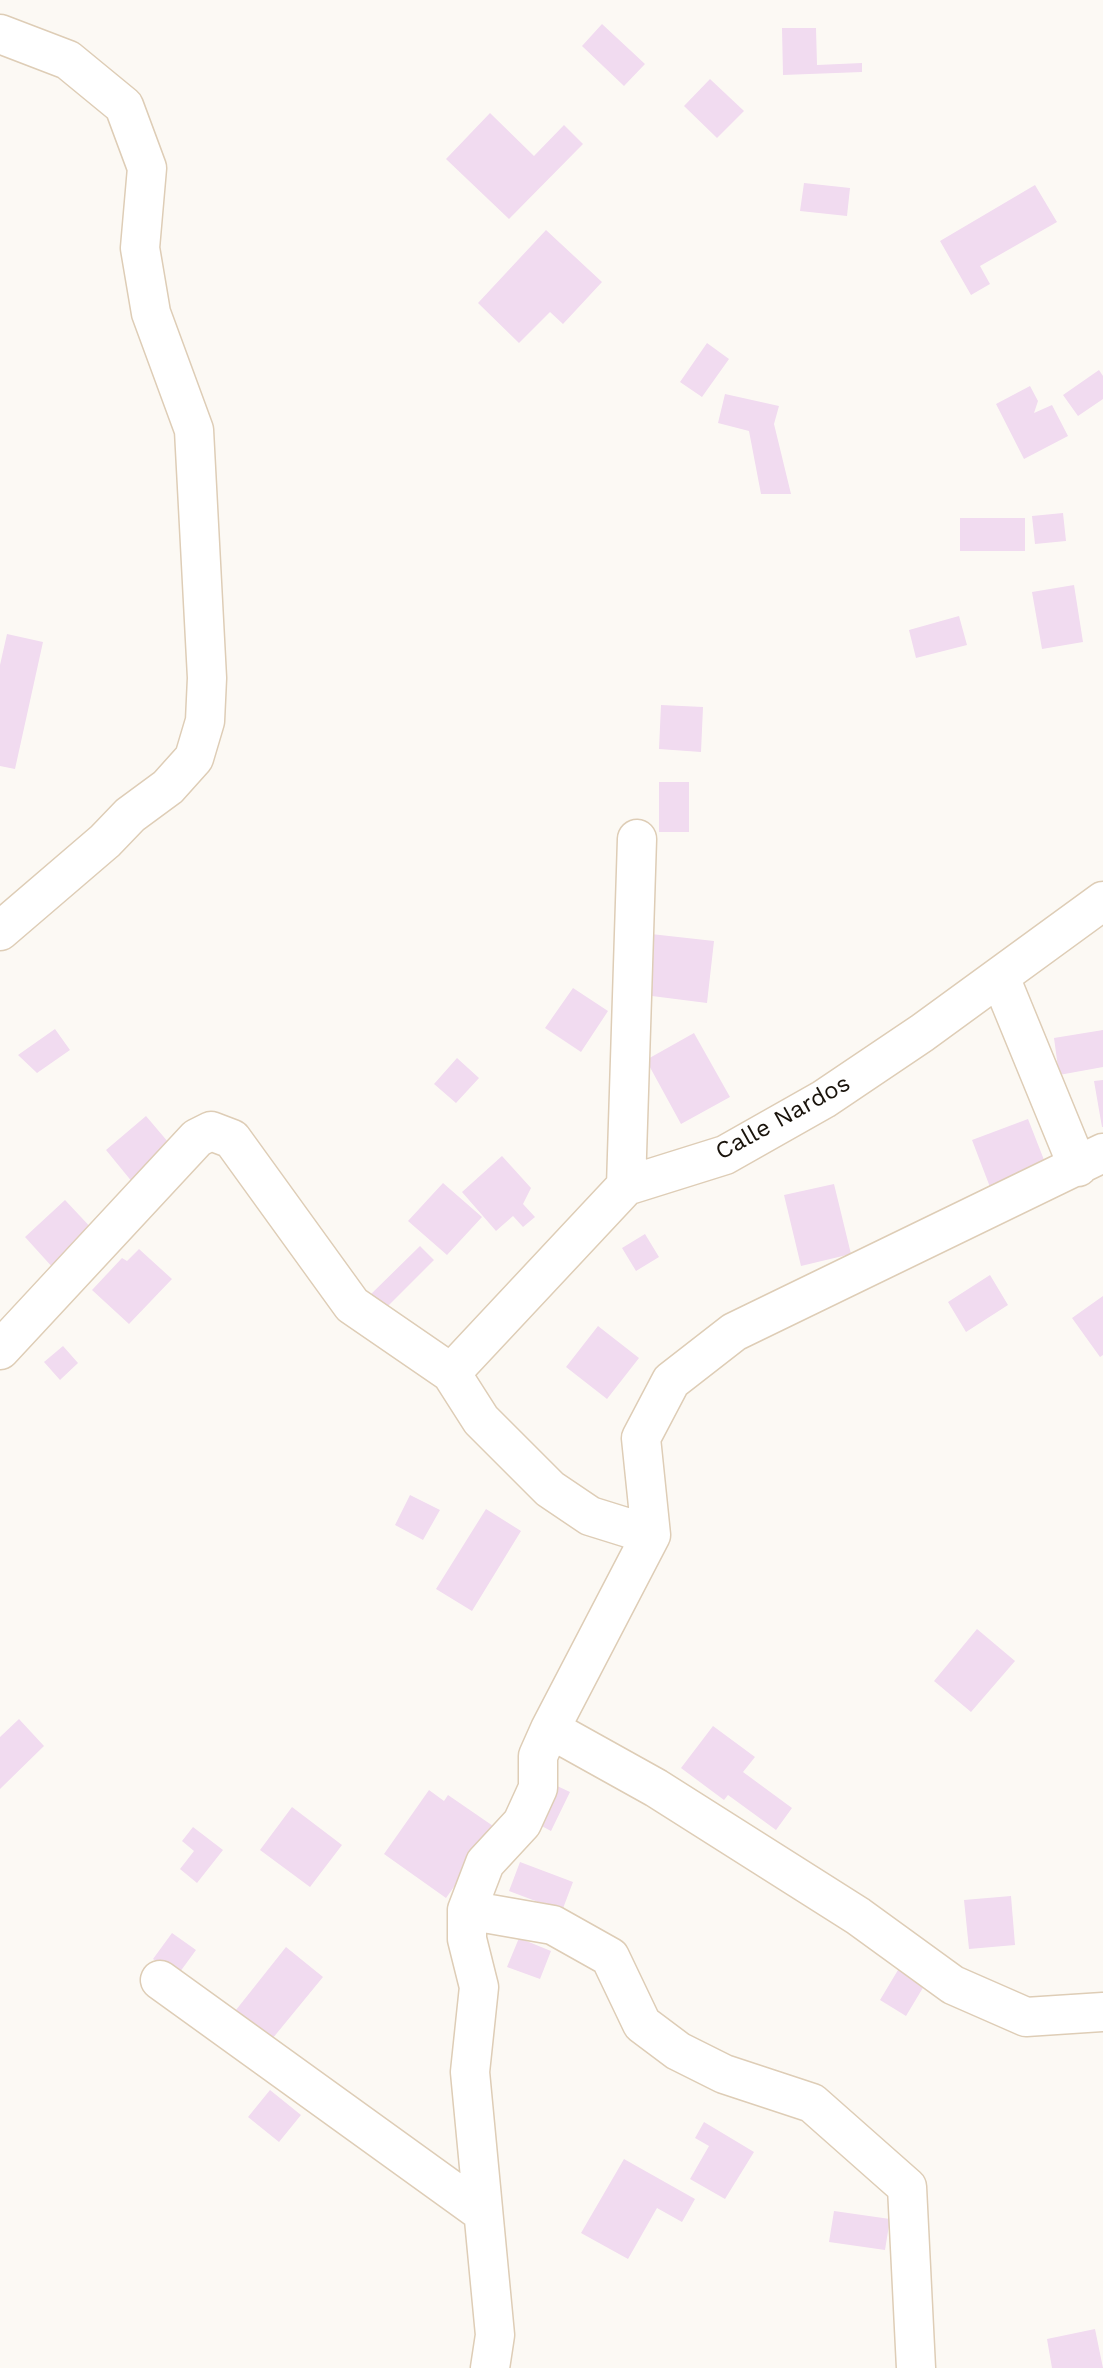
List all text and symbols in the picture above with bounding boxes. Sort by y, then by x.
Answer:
street label: Calle Nardos [711,1069,855,1167]

